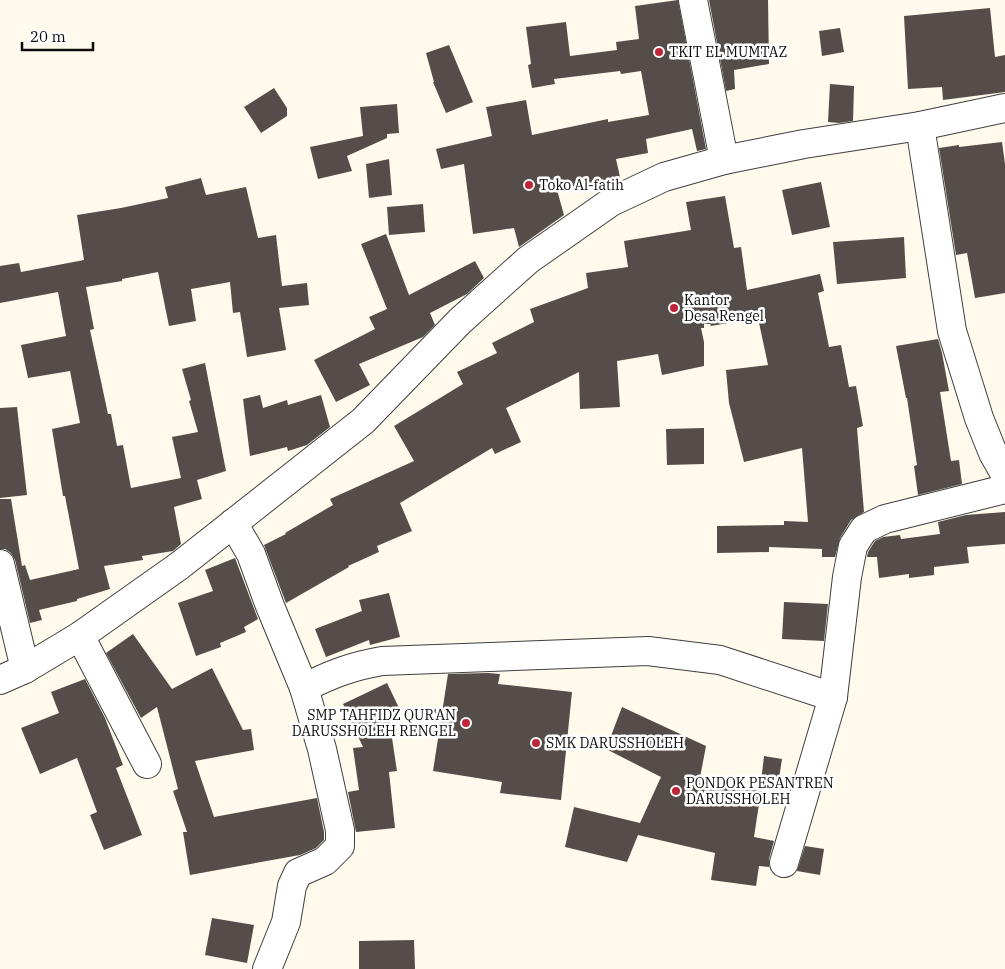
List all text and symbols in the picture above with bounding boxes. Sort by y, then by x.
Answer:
scale bar [22,20,94,52]
text: 20 m [30,27,66,46]
place label: TKIT EL MUMTAZ [669,43,787,61]
marker: TKIT EL MUMTAZ [653,46,665,58]
place label: Toko Al-fatih [539,176,624,194]
marker: Toko Al-fatih [523,179,535,191]
place label: Kantor Desa Rengel [684,291,764,325]
marker: Kantor Desa Rengel [668,302,680,314]
place label: SMP TAHFIDZ QUR'AN DARUSSHOLEH RENGEL [292,706,456,740]
marker: SMP TAHFIDZ QUR'AN DARUSSHOLEH RENGEL [460,717,472,729]
place label: SMK DARUSSHOLEH [546,734,684,752]
marker: SMK DARUSSHOLEH [530,737,542,749]
place label: PONDOK PESANTREN DARUSSHOLEH [686,774,834,808]
marker: PONDOK PESANTREN DARUSSHOLEH [670,785,682,797]

